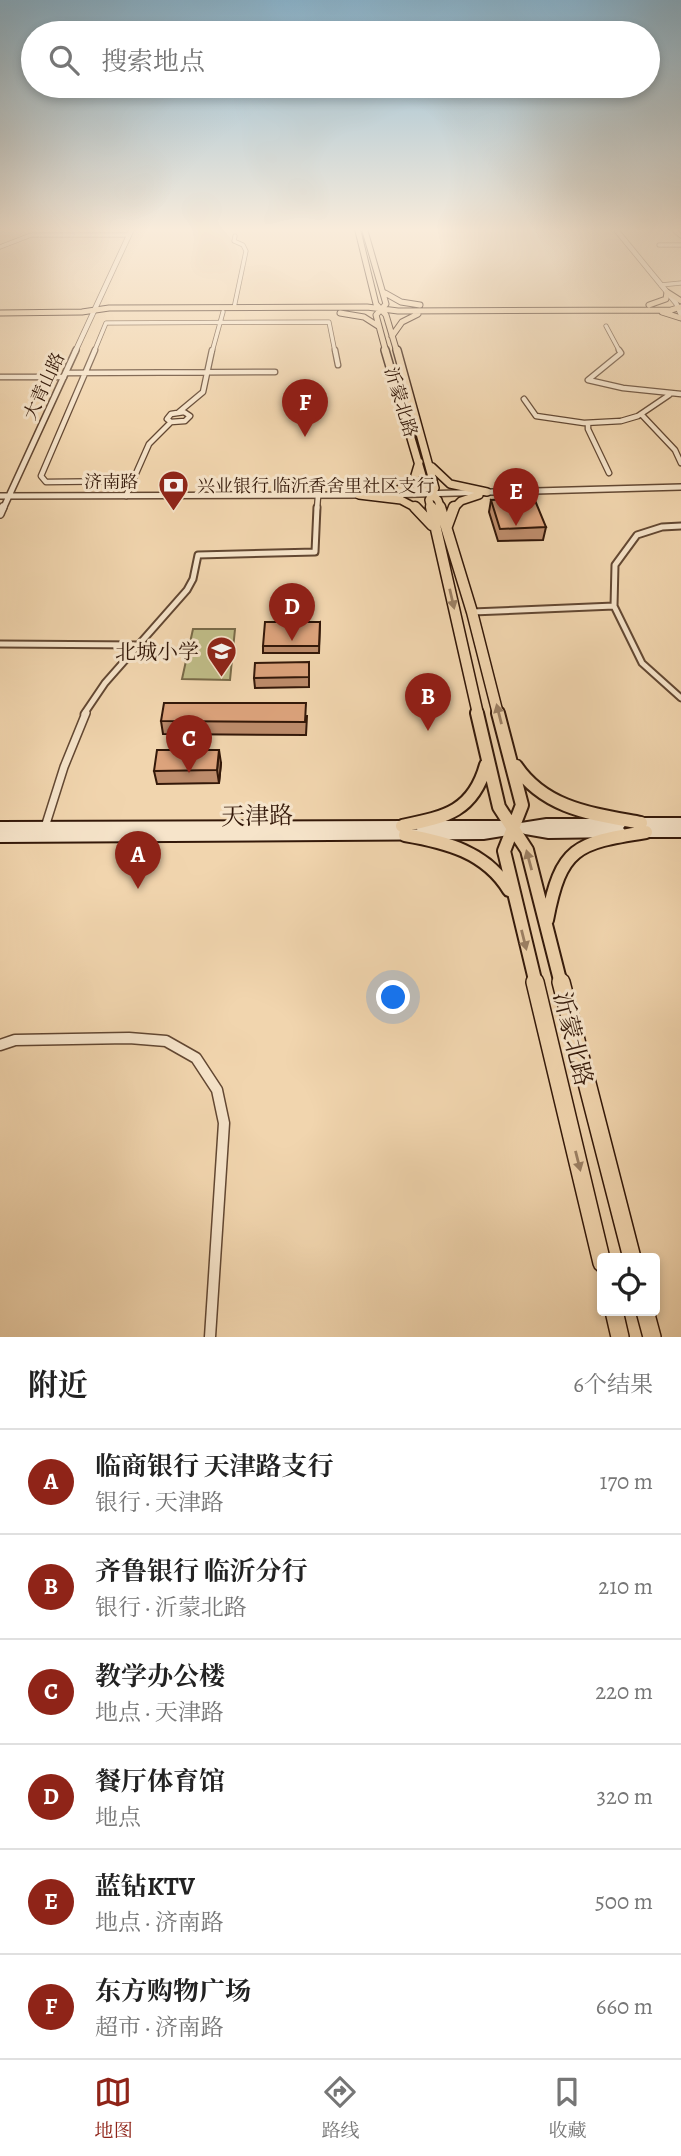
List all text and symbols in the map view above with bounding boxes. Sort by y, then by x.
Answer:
search box [21,21,660,98]
icon: search [45,41,83,79]
text: 搜索地点 [101,44,205,79]
street label: 大青山路 [18,348,70,424]
street label: 沂蒙北路 [379,364,423,440]
pin: F [282,379,328,437]
pin: E [493,468,539,526]
bank icon: 兴业银行 临沂香舍里社区支行 [157,469,191,513]
street label: 济南路 [84,470,138,494]
place label: 兴业银行 临沂香舍里社区支行 [197,474,435,498]
pin: D [269,583,315,641]
one-way arrow [447,588,458,610]
school or university icon: 北城小学 [205,635,239,679]
place label: 北城小学 [115,638,199,666]
pin: B [405,673,451,731]
one-way arrow [493,703,504,725]
pin: C [166,715,212,773]
street label: 天津路 [221,799,293,833]
pin: A [115,831,161,889]
one-way arrow [523,849,534,871]
one-way arrow [519,930,530,952]
your location [376,980,410,1014]
street label: 沂蒙北路 [546,989,600,1089]
one-way arrow [573,1151,584,1173]
map controls [597,1253,660,1316]
button: locate [597,1253,660,1316]
text: 附近 [28,1365,88,1405]
text: 6个结果 [573,1369,653,1400]
text: 临商银行 天津路支行 [95,1449,334,1484]
text: A [44,1466,58,1497]
text: 170 m [600,1466,653,1497]
text: 银行 · 天津路 [95,1487,224,1518]
text: 齐鲁银行 临沂分行 [95,1554,308,1589]
text: B [44,1571,58,1602]
text: 210 m [598,1571,653,1602]
text: 银行 · 沂蒙北路 [95,1592,247,1623]
text: 教学办公楼 [95,1659,225,1694]
text: C [44,1676,58,1707]
text: 220 m [595,1676,653,1707]
text: 地点 · 天津路 [95,1697,224,1728]
text: 餐厅体育馆 [95,1764,225,1799]
text: D [43,1781,59,1812]
text: 320 m [597,1781,653,1812]
text: 地点 [95,1802,141,1833]
text: 蓝钻KTV [95,1869,195,1904]
text: E [44,1886,58,1917]
text: 500 m [595,1886,653,1917]
text: 地点 · 济南路 [95,1907,224,1938]
text: 东方购物广场 [95,1974,251,2009]
text: F [45,1991,57,2022]
text: 660 m [596,1991,653,2022]
text: 超市 · 济南路 [95,2012,224,2043]
tab: 地图 [94,2073,133,2144]
tab: 路线 [321,2073,360,2144]
tab: 收藏 [548,2073,587,2144]

